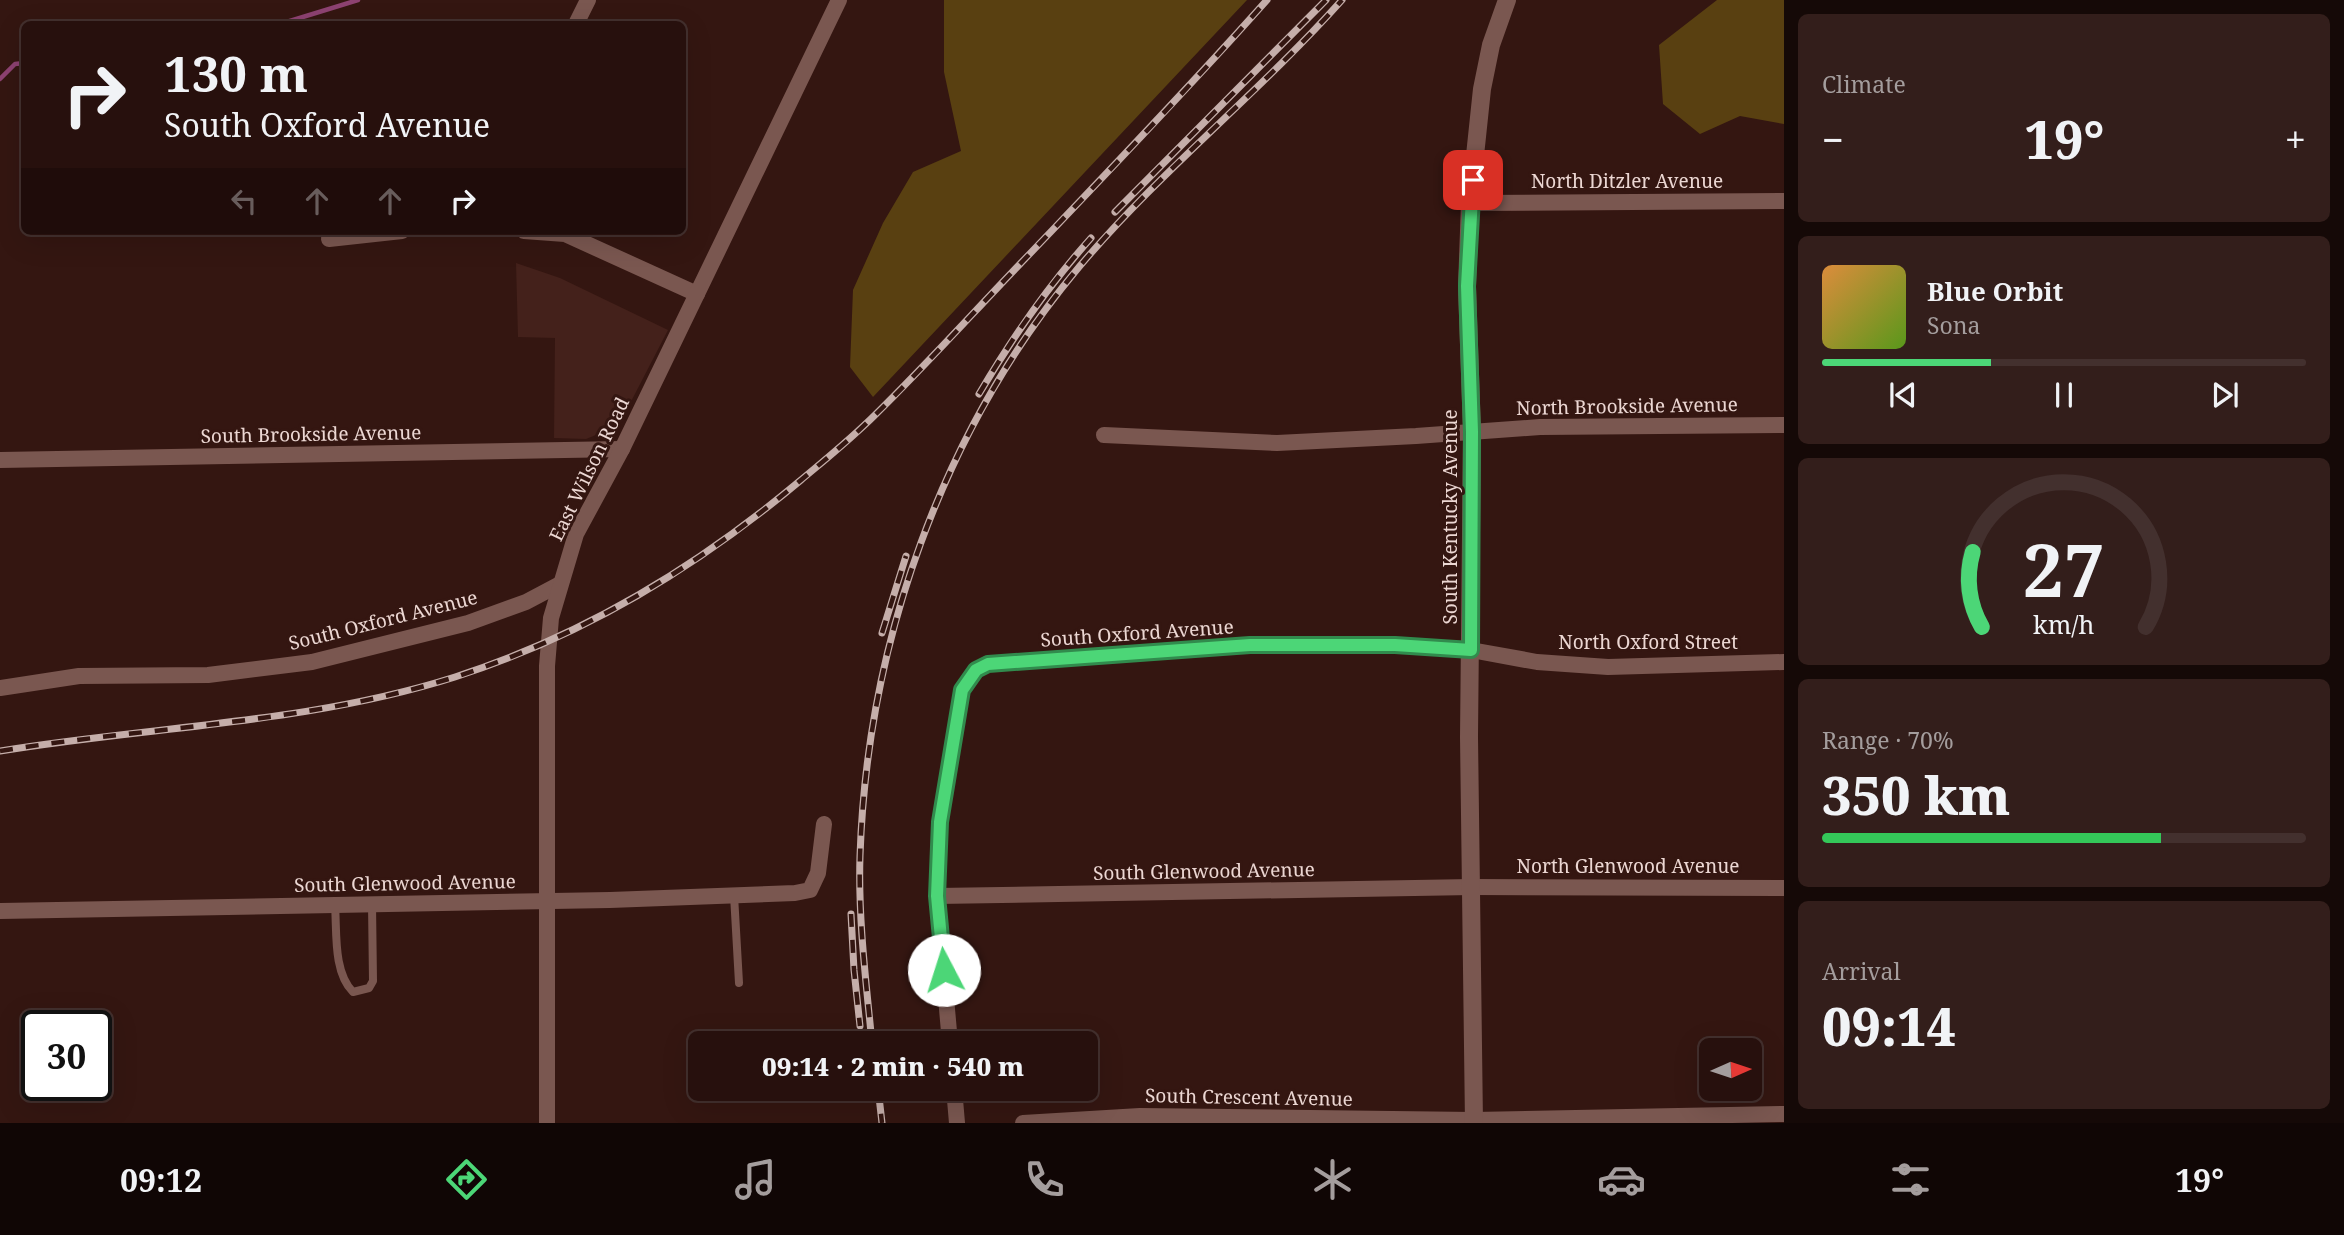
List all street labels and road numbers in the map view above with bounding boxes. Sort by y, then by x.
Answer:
street label: North Ditzler Avenue [1531,168,1723,194]
street label: North Brookside Avenue [1516,391,1738,421]
street label: East Wilson Road [543,392,635,545]
street label: South Kentucky Avenue [1437,409,1463,625]
street label: South Brookside Avenue [200,419,422,449]
street label: South Oxford Avenue [286,584,480,656]
street label: South Oxford Avenue [1040,613,1234,653]
street label: North Oxford Street [1558,629,1738,655]
street label: North Glenwood Avenue [1517,853,1739,879]
street label: South Glenwood Avenue [1093,856,1315,886]
street label: South Glenwood Avenue [294,868,516,898]
street label: South Crescent Avenue [1145,1082,1353,1112]

